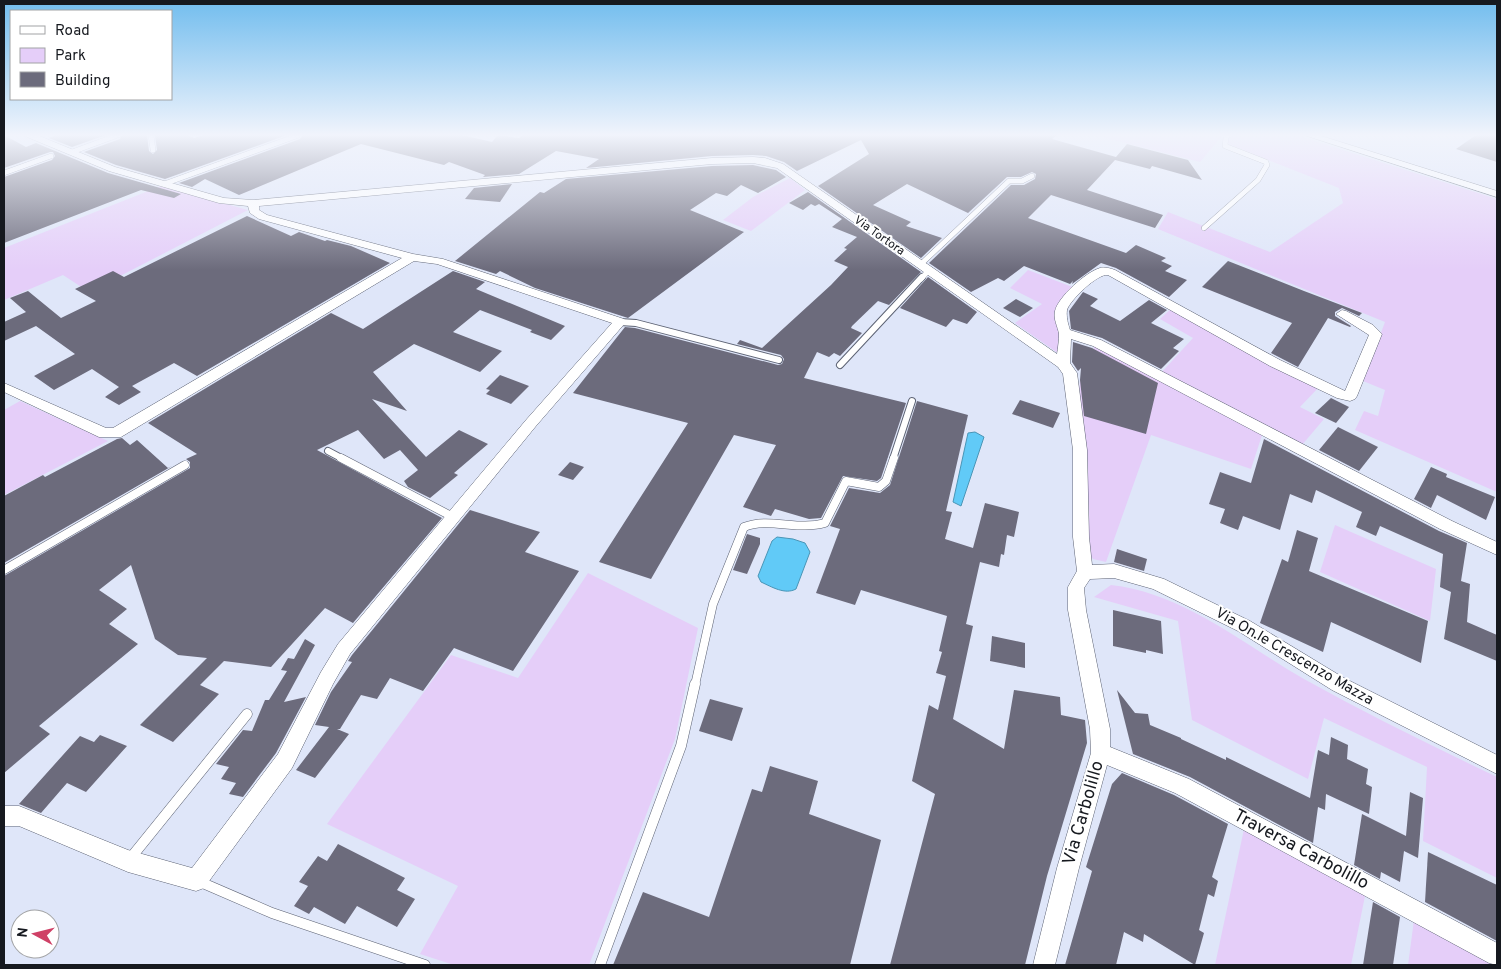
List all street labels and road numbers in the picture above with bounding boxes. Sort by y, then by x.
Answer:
street label: Via Tortora [850,213,908,259]
street label: Via On.le Crescenzo Mazza [1211,604,1377,710]
street label: Via Carbolillo [1058,758,1110,868]
street label: Traversa Carbolillo [1229,805,1373,895]

